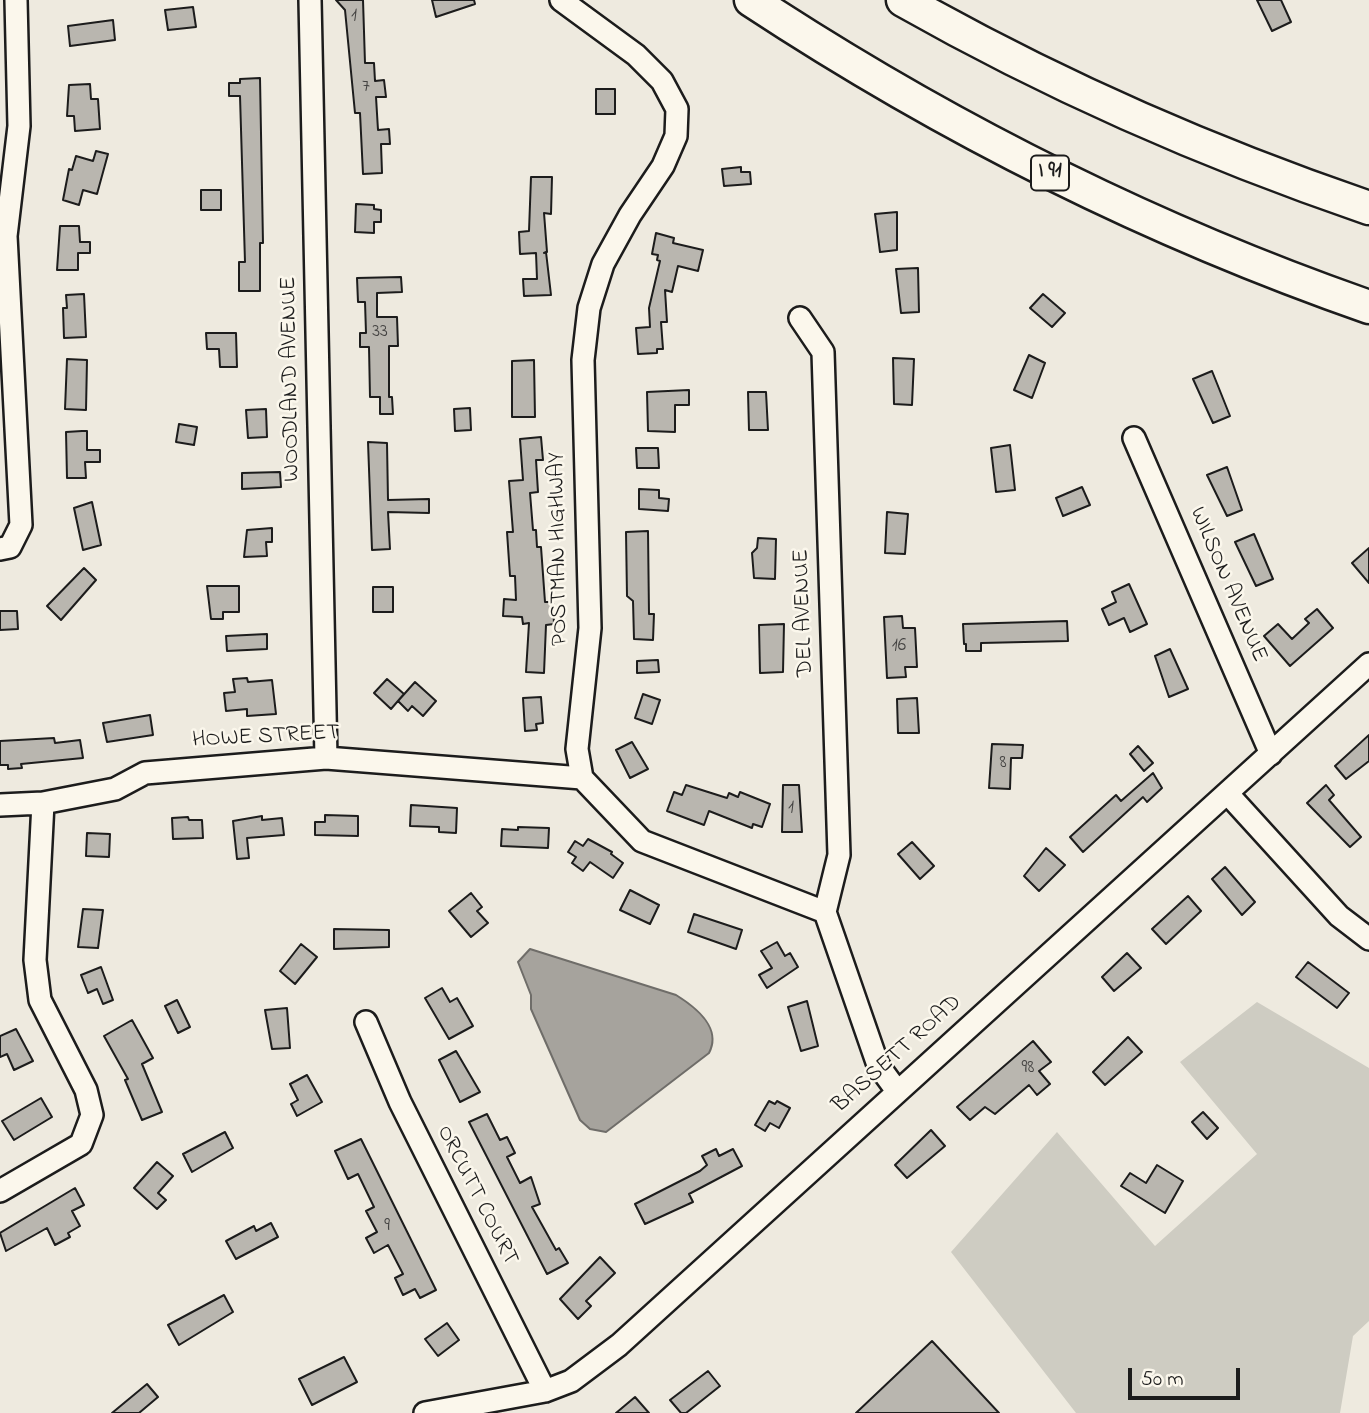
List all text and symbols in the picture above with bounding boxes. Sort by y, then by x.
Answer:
house number: 1 [351,6,357,28]
house number: 7 [362,77,370,99]
road number: I 91 [1031,156,1069,190]
street label: WOODLAND AVENUE [276,276,308,482]
house number: 33 [372,322,388,344]
street label: POSTMAN HIGHWAY [545,452,575,646]
street label: WILSON AVENUE [1182,503,1272,667]
street label: DEL AVENUE [789,549,821,677]
house number: 16 [892,636,906,658]
street label: HOWE STREET [192,720,340,756]
house number: 8 [999,753,1007,775]
house number: 1 [788,798,794,820]
street label: BASSETT ROAD [828,990,968,1120]
house number: 98 [1022,1058,1034,1080]
street label: ORCUTT COURT [429,1121,523,1271]
house number: 9 [384,1216,390,1238]
scale bar [1131,1354,1243,1398]
text: 50 m [1141,1365,1184,1395]

